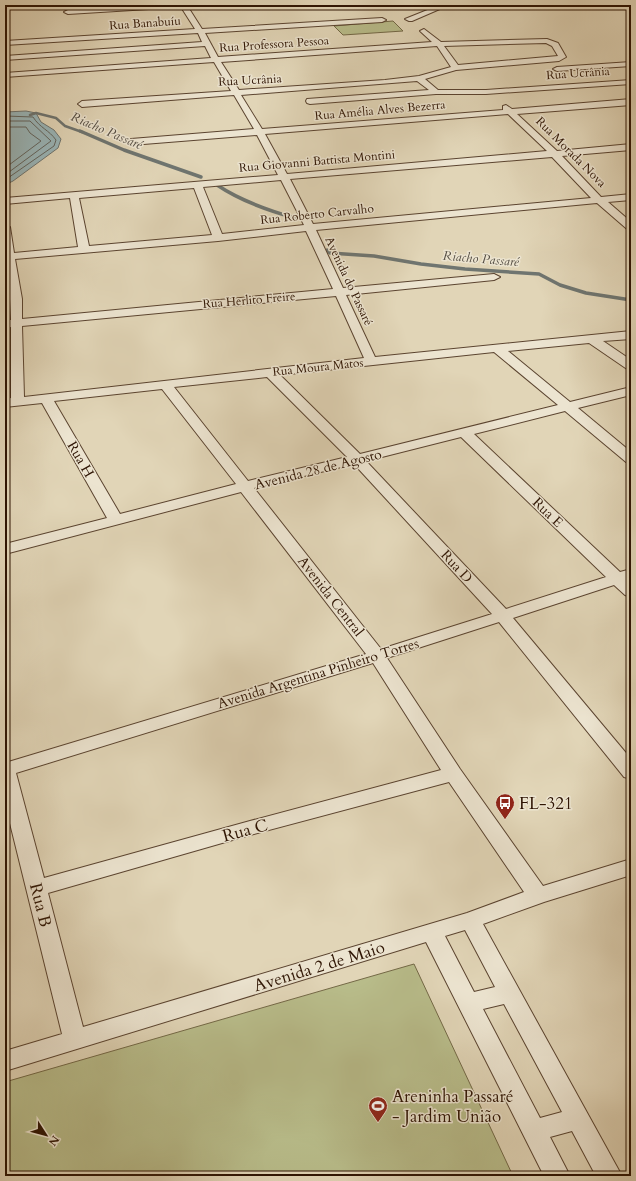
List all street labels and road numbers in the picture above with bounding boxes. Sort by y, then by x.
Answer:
street label: Rua Banabuíu [109,12,182,33]
street label: Rua Professora Pessoa [219,32,330,56]
street label: Rua Ucrânia [546,63,611,83]
street label: Rua Ucrânia [218,70,283,90]
street label: Rua Amélia Alves Bezerra [314,96,447,124]
street label: Rua Morada Nova [532,113,610,191]
street label: Rua Giovanni Battista Montini [238,146,396,176]
street label: Rua Roberto Carvalho [259,200,375,228]
street label: Avenida do Passaré [321,234,377,328]
street label: Rua Herlito Freire [202,288,296,312]
street label: Rua Moura Matos [272,354,364,380]
street label: Rua H [63,438,99,481]
street label: Avenida 28 de Agosto [253,444,384,494]
street label: Rua E [528,493,567,532]
street label: Rua D [437,546,477,587]
street label: Avenida Central [293,552,368,641]
street label: Avenida Argentina Pinheiro Torres [215,634,421,713]
street label: Rua C [220,813,270,848]
street label: Rua B [24,881,57,930]
street label: Avenida 2 de Maio [251,936,387,997]

